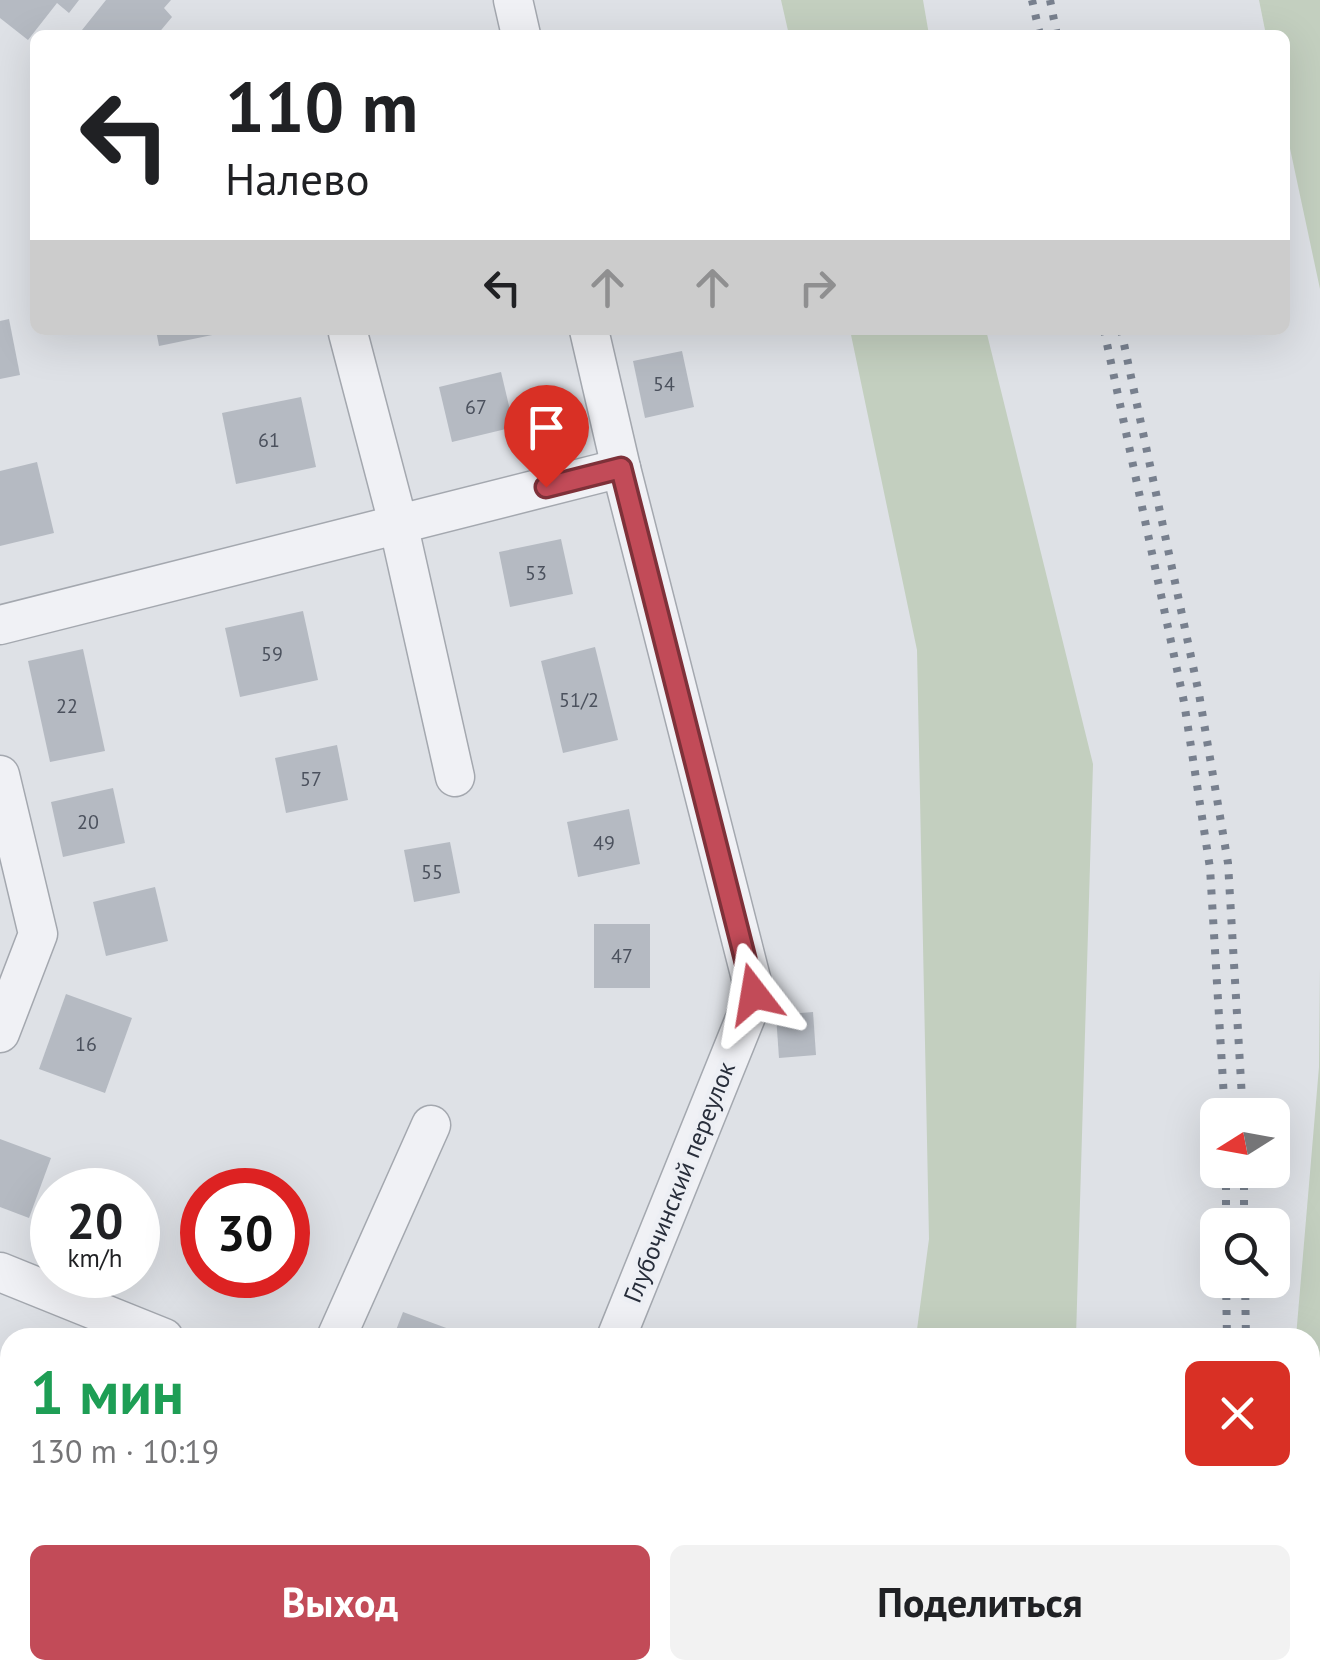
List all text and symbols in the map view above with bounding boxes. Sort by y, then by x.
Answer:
text: 110 m [225,61,418,151]
icon: left [60,70,190,200]
text: Налево [225,149,370,207]
icon: left [475,260,530,315]
icon: ahead [580,260,635,315]
icon: ahead [685,260,740,315]
icon: right [790,260,845,315]
house number: 54 [653,371,675,397]
pin [504,385,589,488]
house number: 67 [465,394,487,420]
icon: arrive [519,400,574,455]
house number: 61 [258,427,280,453]
house number: 53 [525,560,547,586]
house number: 59 [261,641,283,667]
house number: 51/2 [559,687,599,713]
house number: 22 [56,693,78,719]
house number: 57 [300,766,322,792]
house number: 20 [77,809,99,835]
house number: 49 [593,830,615,856]
house number: 55 [421,859,443,885]
position arrow [702,942,806,1046]
house number: 47 [611,943,633,969]
house number: 16 [75,1031,97,1057]
street label: Глубочинский переулок [616,1057,742,1307]
north arrow [1200,1098,1290,1188]
map controls [1200,1098,1290,1298]
speed limit sign: 30 [180,1168,310,1298]
text: 20 [67,1188,123,1253]
button: search [1200,1208,1290,1298]
text: km/h [68,1242,122,1274]
text: 1 мин [30,1353,184,1431]
button: close [1185,1361,1290,1466]
text: 130 m · 10:19 [30,1430,219,1472]
button: Выход [30,1545,650,1660]
button: Поделиться [670,1545,1290,1660]

